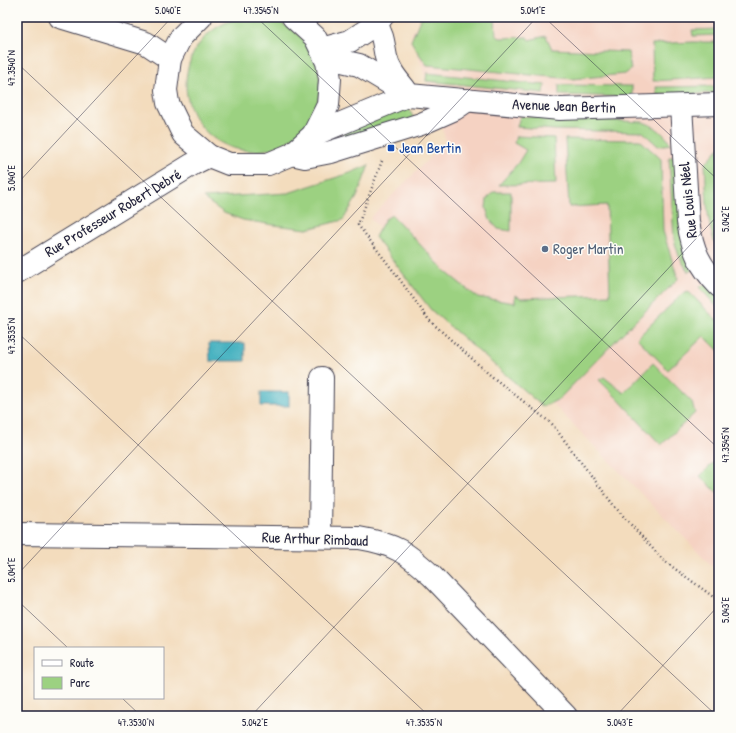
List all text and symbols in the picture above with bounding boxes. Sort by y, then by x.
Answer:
text: 5.040°E [155,4,181,17]
text: 47.3545°N [243,4,279,17]
text: 5.041°E [521,4,546,17]
text: 47.3540°N [5,50,18,86]
street label: Avenue Jean Bertin [512,93,616,118]
place label: Jean Bertin [399,137,462,158]
marker: Jean Bertin [386,143,396,153]
street label: Rue Louis Néel [673,161,702,239]
street label: Rue Professeur Robert Debré [41,163,185,262]
text: 5.040°E [5,165,18,191]
text: 5.042°E [719,205,732,232]
place label: Roger Martin [553,238,624,259]
marker: Roger Martin [540,244,550,254]
text: 47.3535°N [5,318,18,354]
text: 47.3545°N [719,427,732,463]
street label: Rue Arthur Rimbaud [262,526,369,551]
text: 5.041°E [5,557,18,582]
text: 5.043°E [719,597,732,623]
legend [34,647,164,699]
text: Route [70,654,94,671]
text: Parc [70,674,90,691]
text: 47.3530°N [118,716,154,729]
text: 5.042°E [242,716,269,729]
text: 47.3535°N [406,716,442,729]
text: 5.043°E [607,716,633,729]

